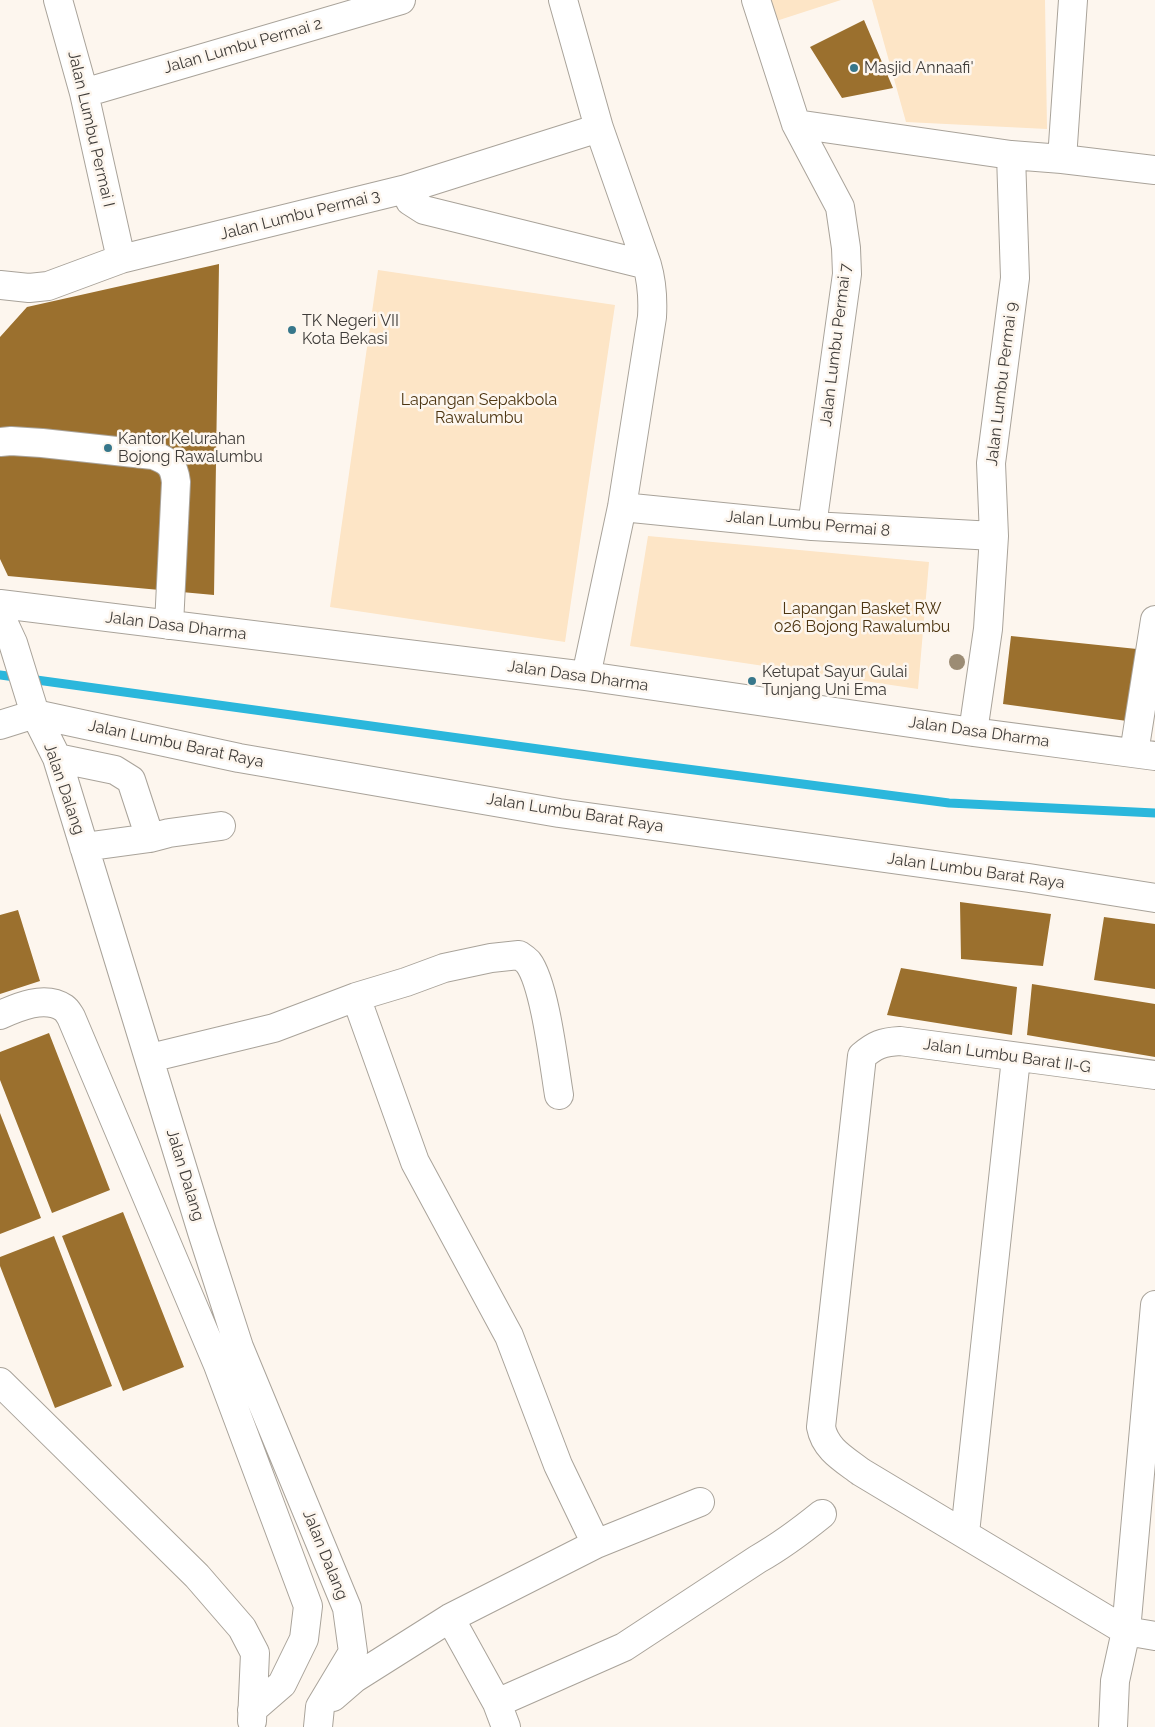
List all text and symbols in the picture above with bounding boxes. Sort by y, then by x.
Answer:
street label: Jalan Lumbu Permai 2 [162,14,324,78]
street label: Jalan Lumbu Permai I [64,49,118,209]
place label: Masjid Annaafi' [864,58,974,78]
marker: Masjid Annaafi' [848,62,860,74]
street label: Jalan Lumbu Permai 3 [218,186,382,244]
street label: Jalan Lumbu Permai 7 [816,262,856,428]
street label: Jalan Lumbu Permai 9 [982,301,1022,467]
place label: TK Negeri VII Kota Bekasi [302,311,399,349]
marker: TK Negeri VII Kota Bekasi [286,324,298,336]
park label: Lapangan Sepakbola Rawalumbu [401,390,557,428]
place label: Kantor Kelurahan Bojong Rawalumbu [118,429,263,467]
marker: Kantor Kelurahan Bojong Rawalumbu [102,442,114,454]
street label: Jalan Lumbu Permai 8 [725,507,891,541]
park label: Lapangan Basket RW 026 Bojong Rawalumbu [774,599,950,637]
street label: Jalan Dasa Dharma [104,608,248,644]
street label: Jalan Dasa Dharma [506,657,650,695]
place label: Ketupat Sayur Gulai Tunjang Uni Ema [762,662,908,700]
marker: Ketupat Sayur Gulai Tunjang Uni Ema [746,675,758,687]
street label: Jalan Dasa Dharma [907,713,1051,751]
street label: Jalan Lumbu Barat Raya [87,716,265,772]
street label: Jalan Dalang [39,741,89,837]
street label: Jalan Lumbu Barat Raya [485,790,665,836]
street label: Jalan Lumbu Barat Raya [886,849,1066,893]
street label: Jalan Lumbu Barat II-G [922,1035,1092,1077]
street label: Jalan Dalang [162,1127,208,1223]
street label: Jalan Dalang [298,1507,352,1603]

